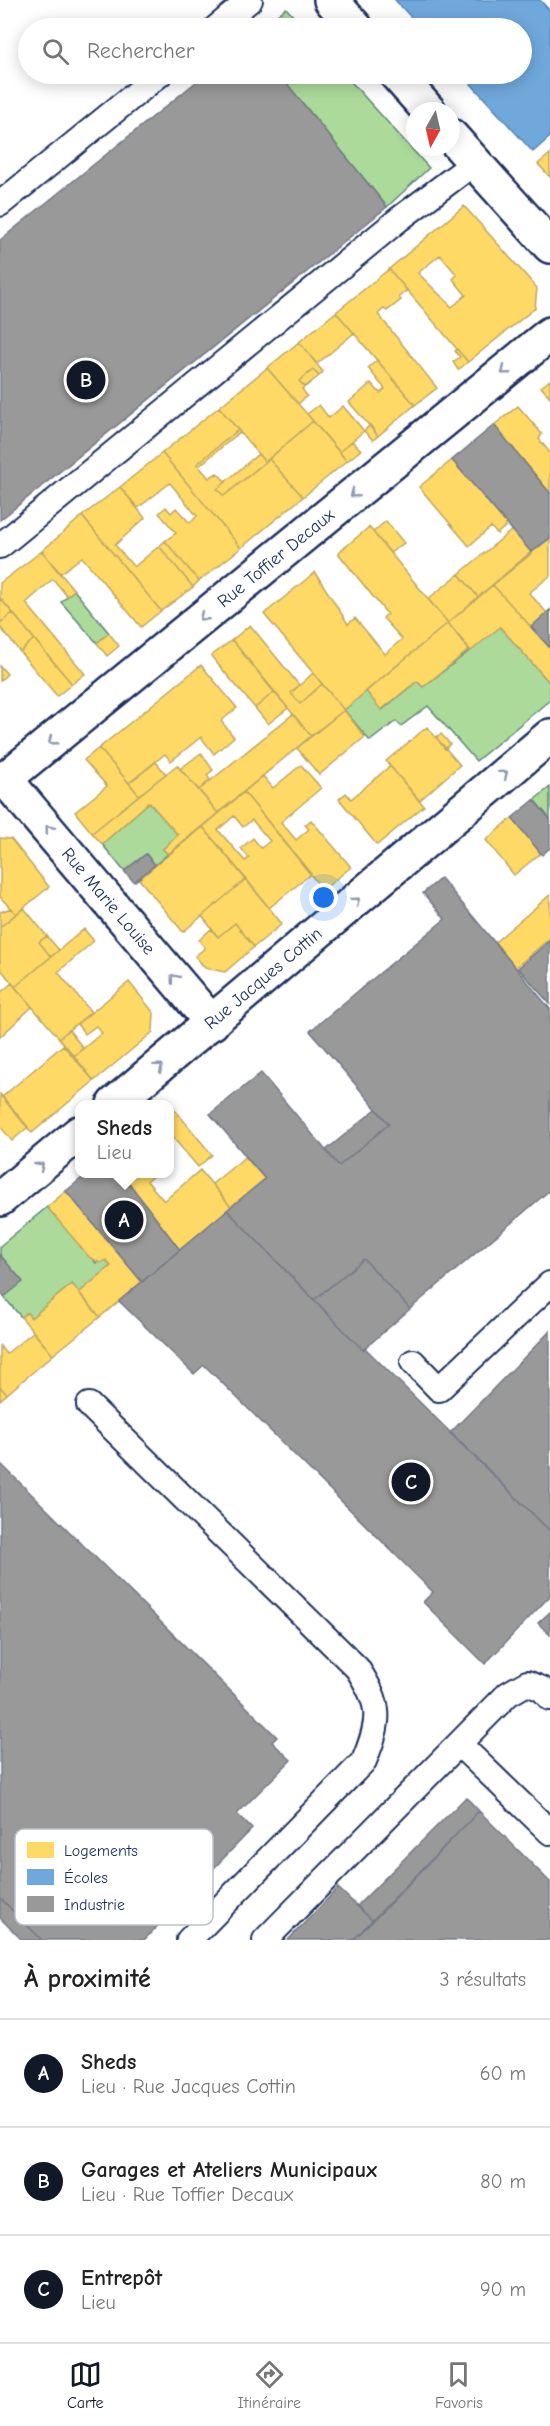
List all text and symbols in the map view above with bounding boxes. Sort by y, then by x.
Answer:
search box [18,18,532,84]
icon: search [39,35,72,68]
text: Rechercher [87,38,195,64]
north arrow [406,102,460,156]
pin: B [66,358,106,403]
one-way arrow [501,363,512,374]
one-way arrow [349,487,360,498]
street label: Rue Toffier Decaux [213,504,339,612]
one-way arrow [199,610,210,621]
one-way arrow [48,734,59,745]
one-way arrow [497,771,508,782]
one-way arrow [45,825,56,836]
street label: Rue Marie Louise [57,843,160,959]
your location [309,883,338,912]
one-way arrow [349,897,360,908]
street label: Rue Jacques Cottin [200,923,326,1034]
one-way arrow [170,974,181,985]
one-way arrow [152,1063,163,1074]
popup [75,1100,174,1178]
text: Sheds [97,1115,152,1141]
text: Lieu [97,1141,132,1164]
one-way arrow [33,1162,44,1173]
pin: A [104,1198,144,1242]
pin: C [392,1460,430,1504]
legend [15,1829,213,1925]
text: Logements [64,1842,138,1860]
text: Écoles [64,1868,108,1887]
text: Industrie [64,1896,125,1914]
text: À proximité [24,1964,151,1994]
text: 3 résultats [439,1968,526,1991]
text: Sheds [81,2049,136,2075]
text: A [38,2062,49,2085]
text: 60 m [480,2062,526,2085]
text: Lieu · Rue Jacques Cottin [81,2075,296,2098]
text: Garages et Ateliers Municipaux [81,2157,377,2183]
text: B [37,2170,50,2193]
text: 80 m [480,2170,526,2193]
text: Lieu · Rue Toffier Decaux [81,2183,293,2206]
text: Entrepôt [81,2265,162,2291]
text: C [37,2278,50,2301]
text: 90 m [480,2278,526,2301]
text: Lieu [81,2291,116,2314]
tab: Carte [67,2358,104,2412]
tab: Itinéraire [238,2358,301,2412]
tab: Favoris [435,2358,483,2412]

